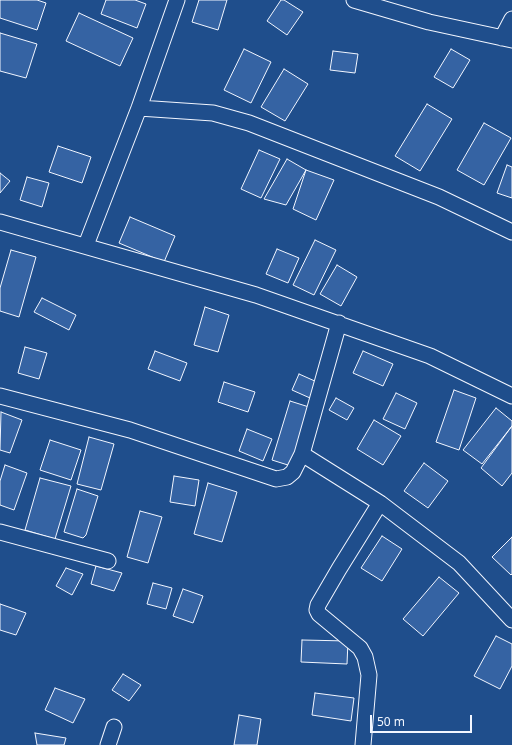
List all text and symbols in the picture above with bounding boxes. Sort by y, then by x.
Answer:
scale bar [372,707,474,733]
text: 50 m [377,713,405,730]

